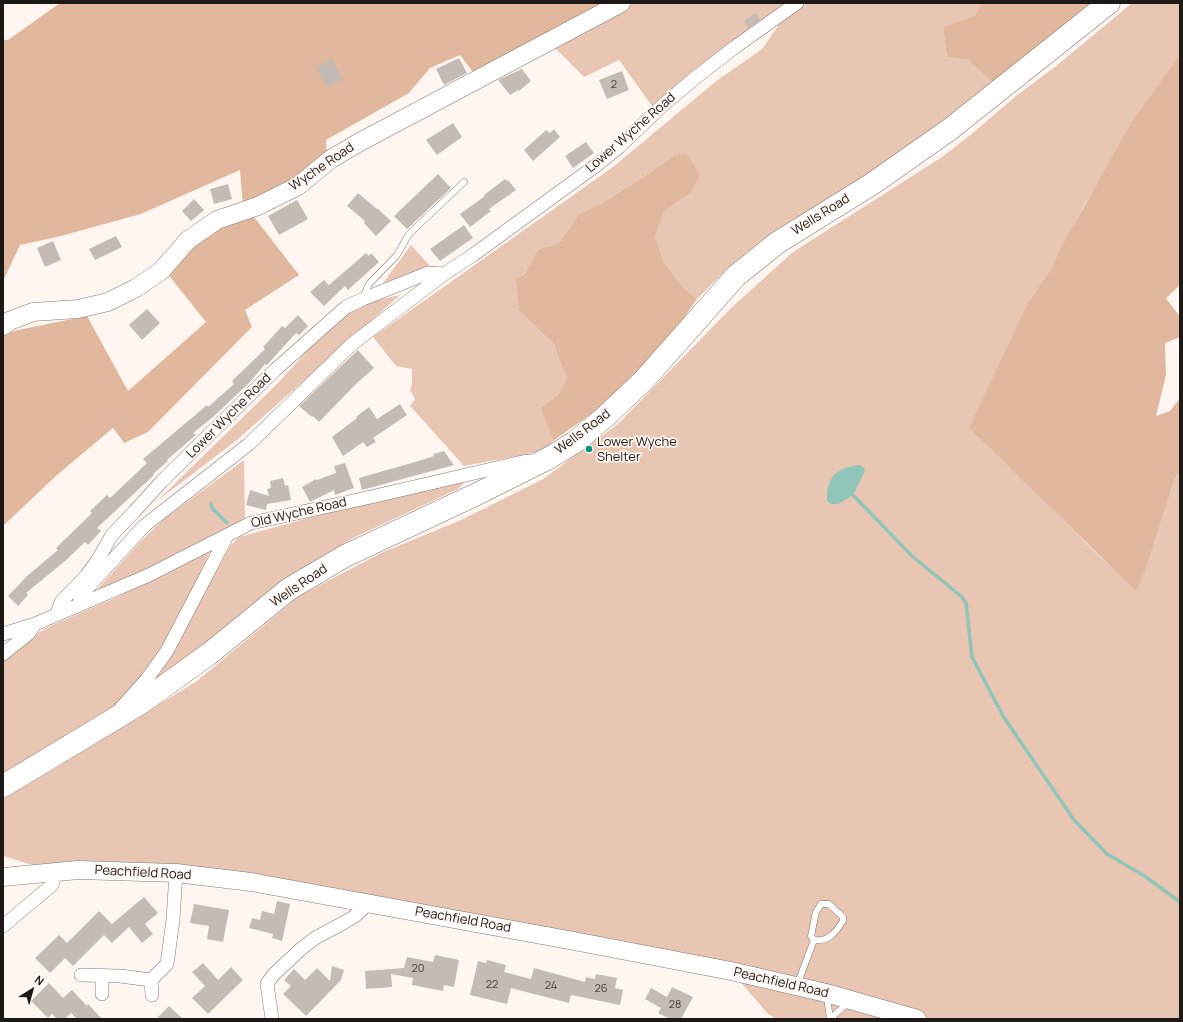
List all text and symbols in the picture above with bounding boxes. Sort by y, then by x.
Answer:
house number: 2 [611,78,617,92]
street label: Lower Wyche Road [583,90,679,176]
street label: Wyche Road [287,140,357,194]
street label: Wells Road [789,191,853,239]
street label: Lower Wyche Road [183,370,275,462]
street label: Wells Road [552,406,614,458]
place label: Lower Wyche Shelter [597,434,677,465]
marker: Lower Wyche Shelter [584,444,594,454]
street label: Old Wyche Road [250,494,348,532]
street label: Wells Road [268,561,330,611]
street label: Peachfield Road [94,863,192,883]
street label: Peachfield Road [414,904,512,936]
house number: 20 [412,962,424,976]
street label: Peachfield Road [732,964,830,1002]
north arrow [12,970,52,1010]
text: N [32,972,47,988]
house number: 22 [486,978,498,992]
house number: 24 [545,979,557,993]
house number: 26 [594,982,608,996]
house number: 28 [669,998,681,1012]

